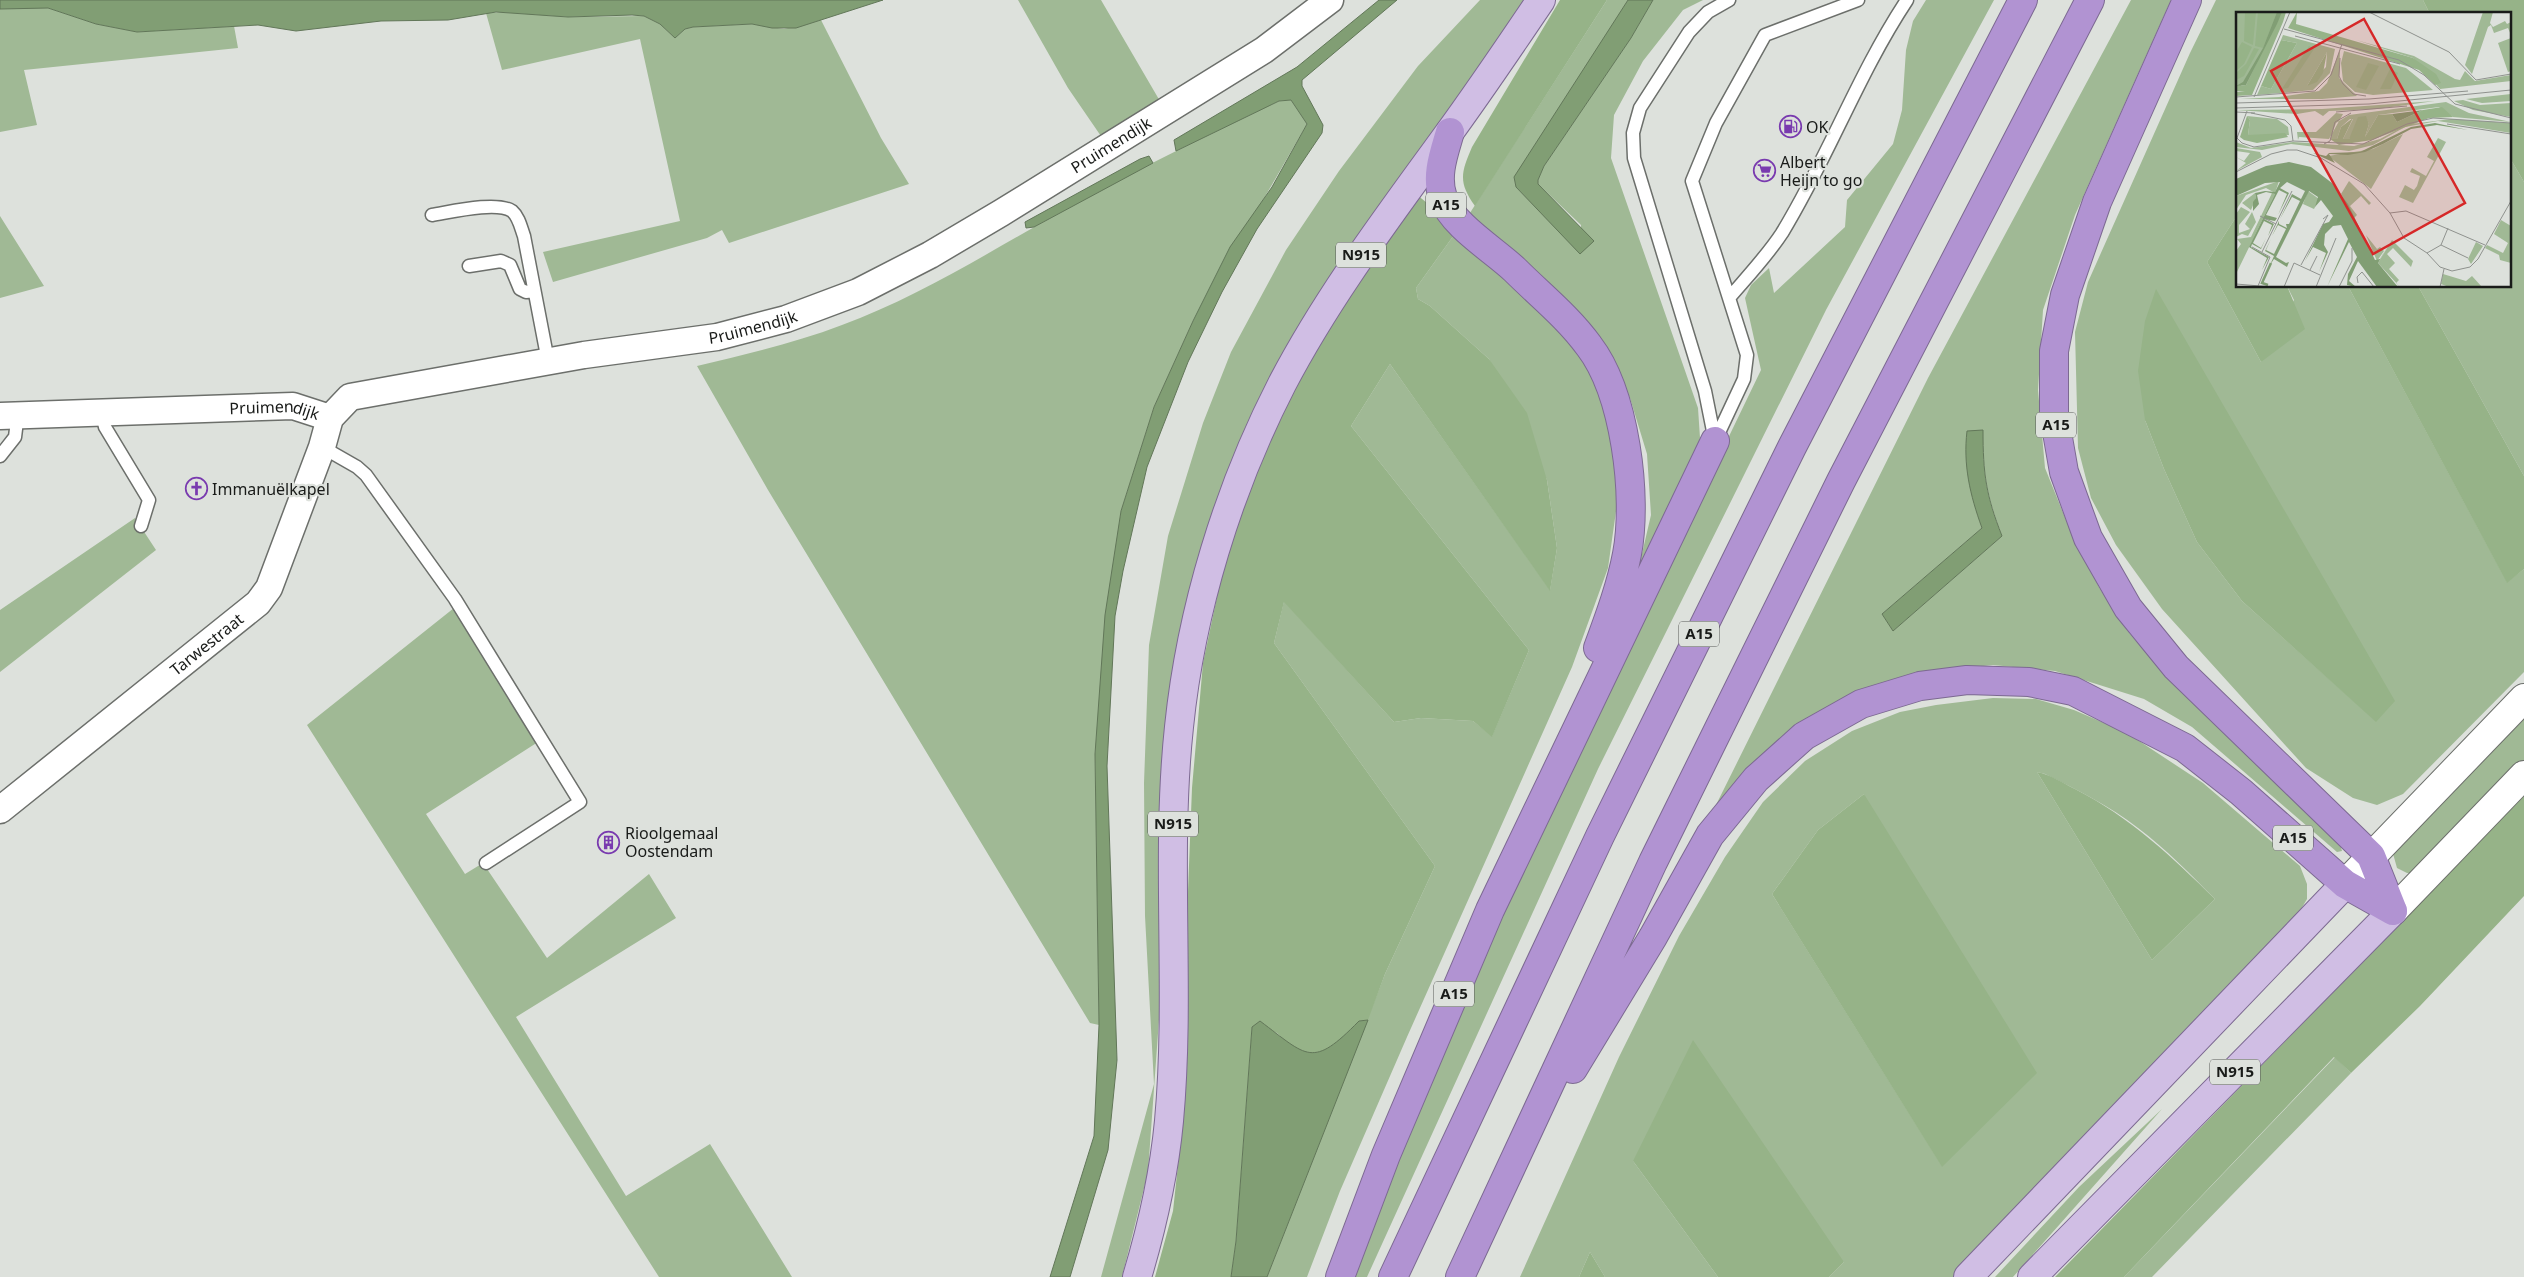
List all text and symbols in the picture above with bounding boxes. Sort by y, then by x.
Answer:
inset map [2236,12,2512,288]
street label: Pruimendijk [1066,111,1156,178]
fuel station icon: OK [1778,115,1802,139]
place label: OK [1806,116,1828,138]
place label: Albert Heijn to go [1780,151,1862,191]
supermarket icon: Albert Heijn to go [1752,159,1776,183]
road number: A15 [1426,192,1466,218]
road number: N915 [1336,242,1386,268]
street label: Pruimendijk [707,305,801,349]
street label: Pruimendijk [229,395,323,425]
road number: A15 [2036,412,2076,438]
church icon: Immanuëlkapel [184,477,208,501]
place label: Immanuëlkapel [212,478,330,500]
street label: Tarwestraat [165,608,248,680]
road number: A15 [1679,622,1719,646]
road number: N915 [1148,812,1198,836]
place label: Rioolgemaal Oostendam [625,822,718,862]
road number: A15 [2273,826,2313,850]
building icon: Rioolgemaal Oostendam [597,830,621,854]
road number: A15 [1434,982,1474,1006]
road number: N915 [2210,1060,2260,1084]

